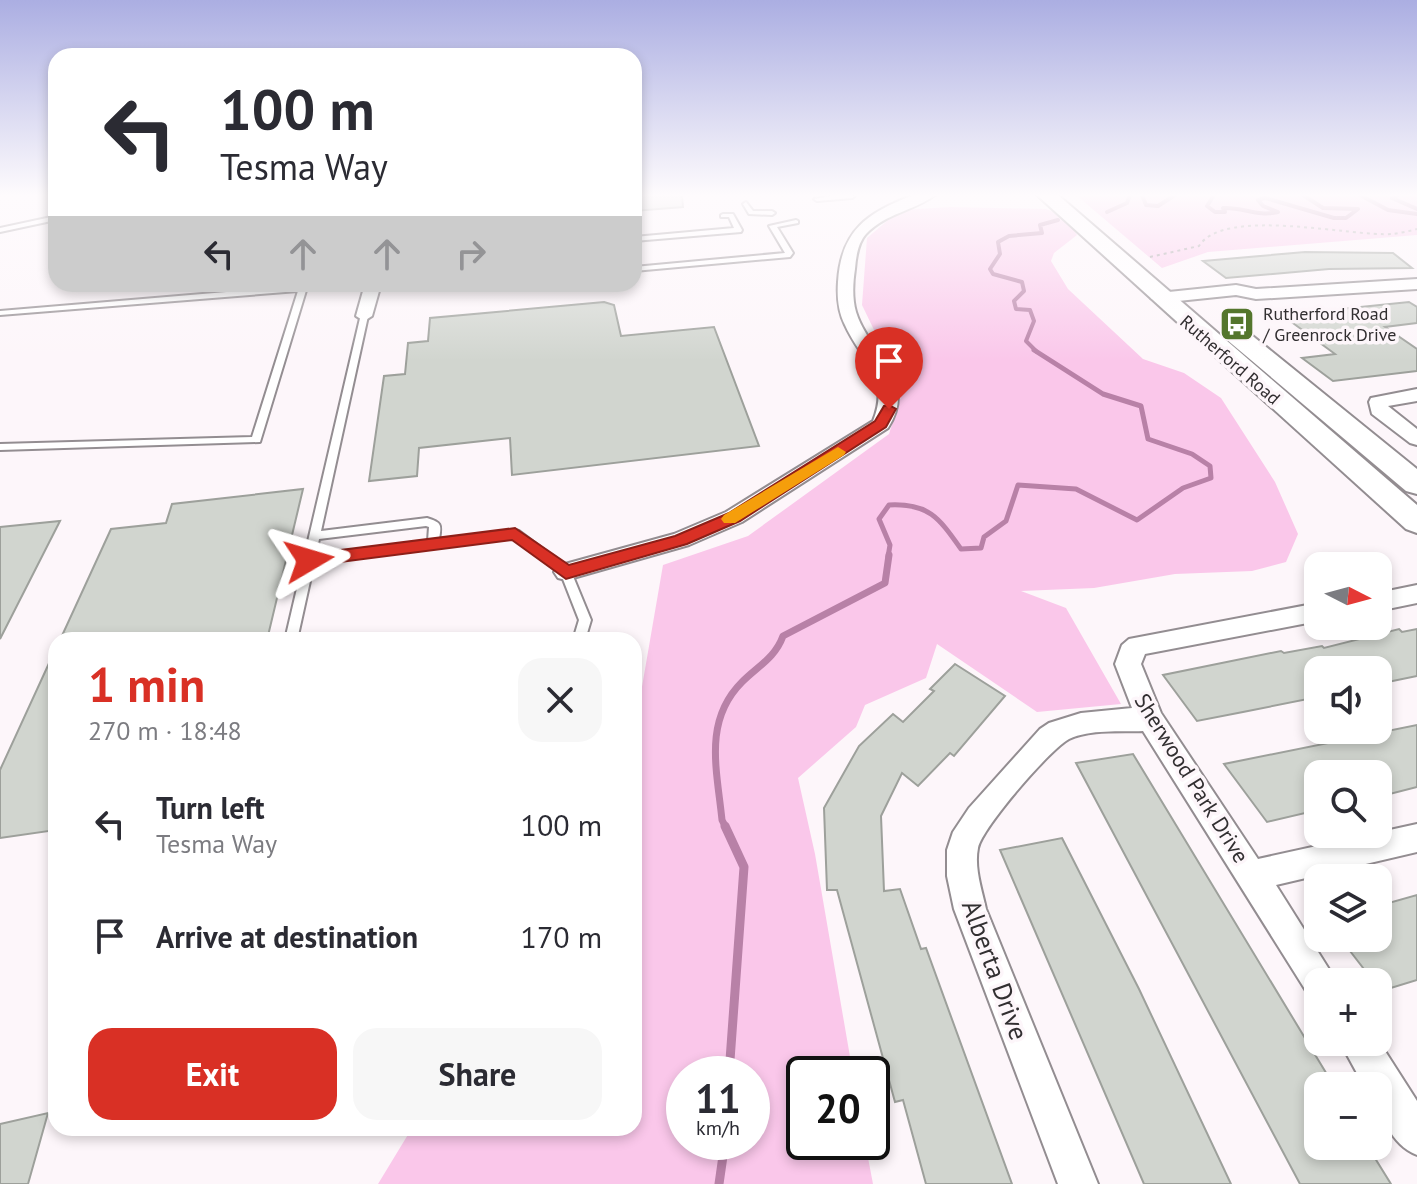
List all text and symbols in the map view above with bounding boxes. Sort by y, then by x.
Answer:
text: 100 m [220,73,375,145]
icon: left [88,80,192,184]
text: Tesma Way [220,143,388,190]
icon: left [197,232,241,276]
icon: ahead [281,232,325,276]
icon: ahead [365,232,409,276]
icon: right [449,232,493,276]
place label: Rutherford Road / Greenrock Drive [1262,302,1396,346]
bus stop icon: Rutherford Road / Greenrock Drive [1218,305,1256,343]
street label: Rutherford Road [1175,310,1285,409]
pin [855,327,923,409]
icon: arrive [867,339,911,383]
position arrow [267,518,351,602]
north arrow [1304,552,1392,640]
map controls [1304,552,1392,1160]
text: 1 min [88,653,205,715]
button: sound [1304,656,1392,744]
button: close [518,658,602,742]
street label: Sherwood Park Drive [1129,688,1255,868]
text: 270 m · 18:48 [88,714,242,747]
button: search [1304,760,1392,848]
text: Turn left [156,788,264,827]
icon: left [88,802,132,846]
text: 100 m [521,805,602,844]
text: Tesma Way [156,827,277,860]
button: layers [1304,864,1392,952]
street label: Alberta Drive [955,895,1036,1044]
icon: arrive [88,914,132,958]
text: Arrive at destination [156,917,418,956]
text: 170 m [521,917,602,956]
button: + [1304,968,1392,1056]
button: Exit [88,1028,337,1120]
button: Share [353,1028,602,1120]
speed limit sign: 20 [786,1056,890,1160]
text: 11 [695,1072,741,1124]
button: − [1304,1072,1392,1160]
text: km/h [696,1115,740,1141]

